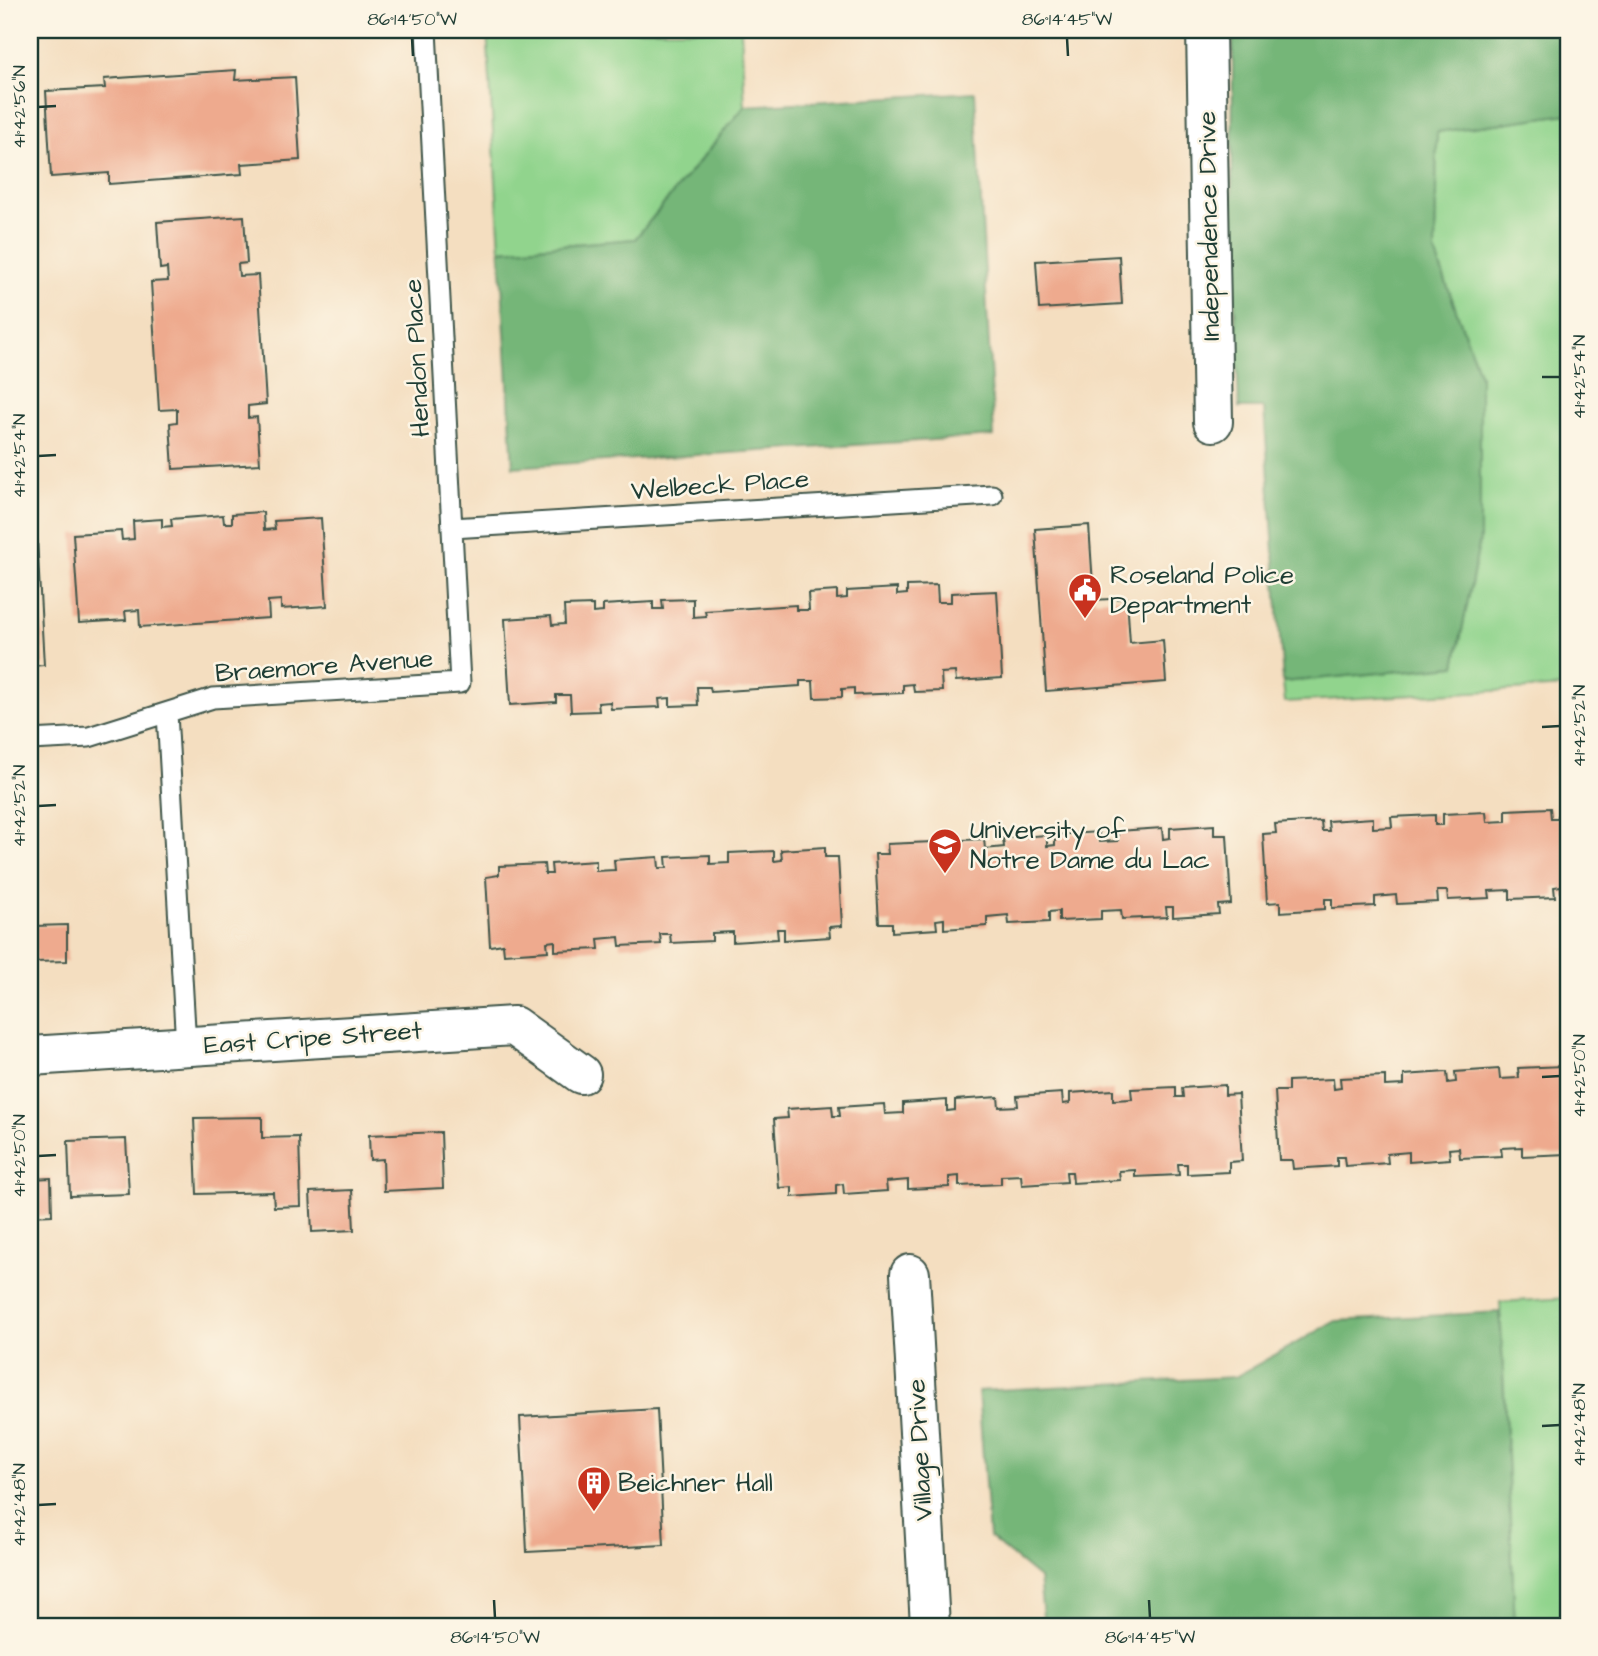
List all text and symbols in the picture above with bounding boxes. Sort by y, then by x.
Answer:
text: 86°14'50"W [367,7,457,32]
text: 86°14'45"W [1022,7,1112,32]
text: 41°42'56"N [7,65,32,149]
street label: Independence Drive [1189,111,1229,341]
street label: Hendon Place [395,278,439,438]
text: 41°42'54"N [1567,335,1592,419]
text: 41°42'54"N [7,414,32,498]
street label: Welbeck Place [630,461,810,509]
place label: Roseland Police Department [1110,557,1294,623]
public building icon: Roseland Police Department [1066,571,1104,620]
street label: Braemore Avenue [214,640,434,692]
text: 41°42'52"N [1567,685,1592,767]
text: 41°42'52"N [7,765,32,847]
place label: University of Notre Dame du Lac [970,812,1210,878]
school or university icon: University of Notre Dame du Lac [926,826,964,875]
street label: East Cripe Street [203,1012,424,1064]
text: 41°42'50"N [1567,1034,1592,1118]
text: 41°42'50"N [7,1114,32,1198]
street label: Village Drive [898,1378,944,1522]
text: 41°42'48"N [1567,1383,1592,1467]
text: 41°42'48"N [7,1463,32,1547]
building icon: Beichner Hall [575,1464,613,1513]
place label: Beichner Hall [618,1465,773,1501]
text: 86°14'50"W [450,1625,540,1650]
text: 86°14'45"W [1105,1625,1195,1650]

